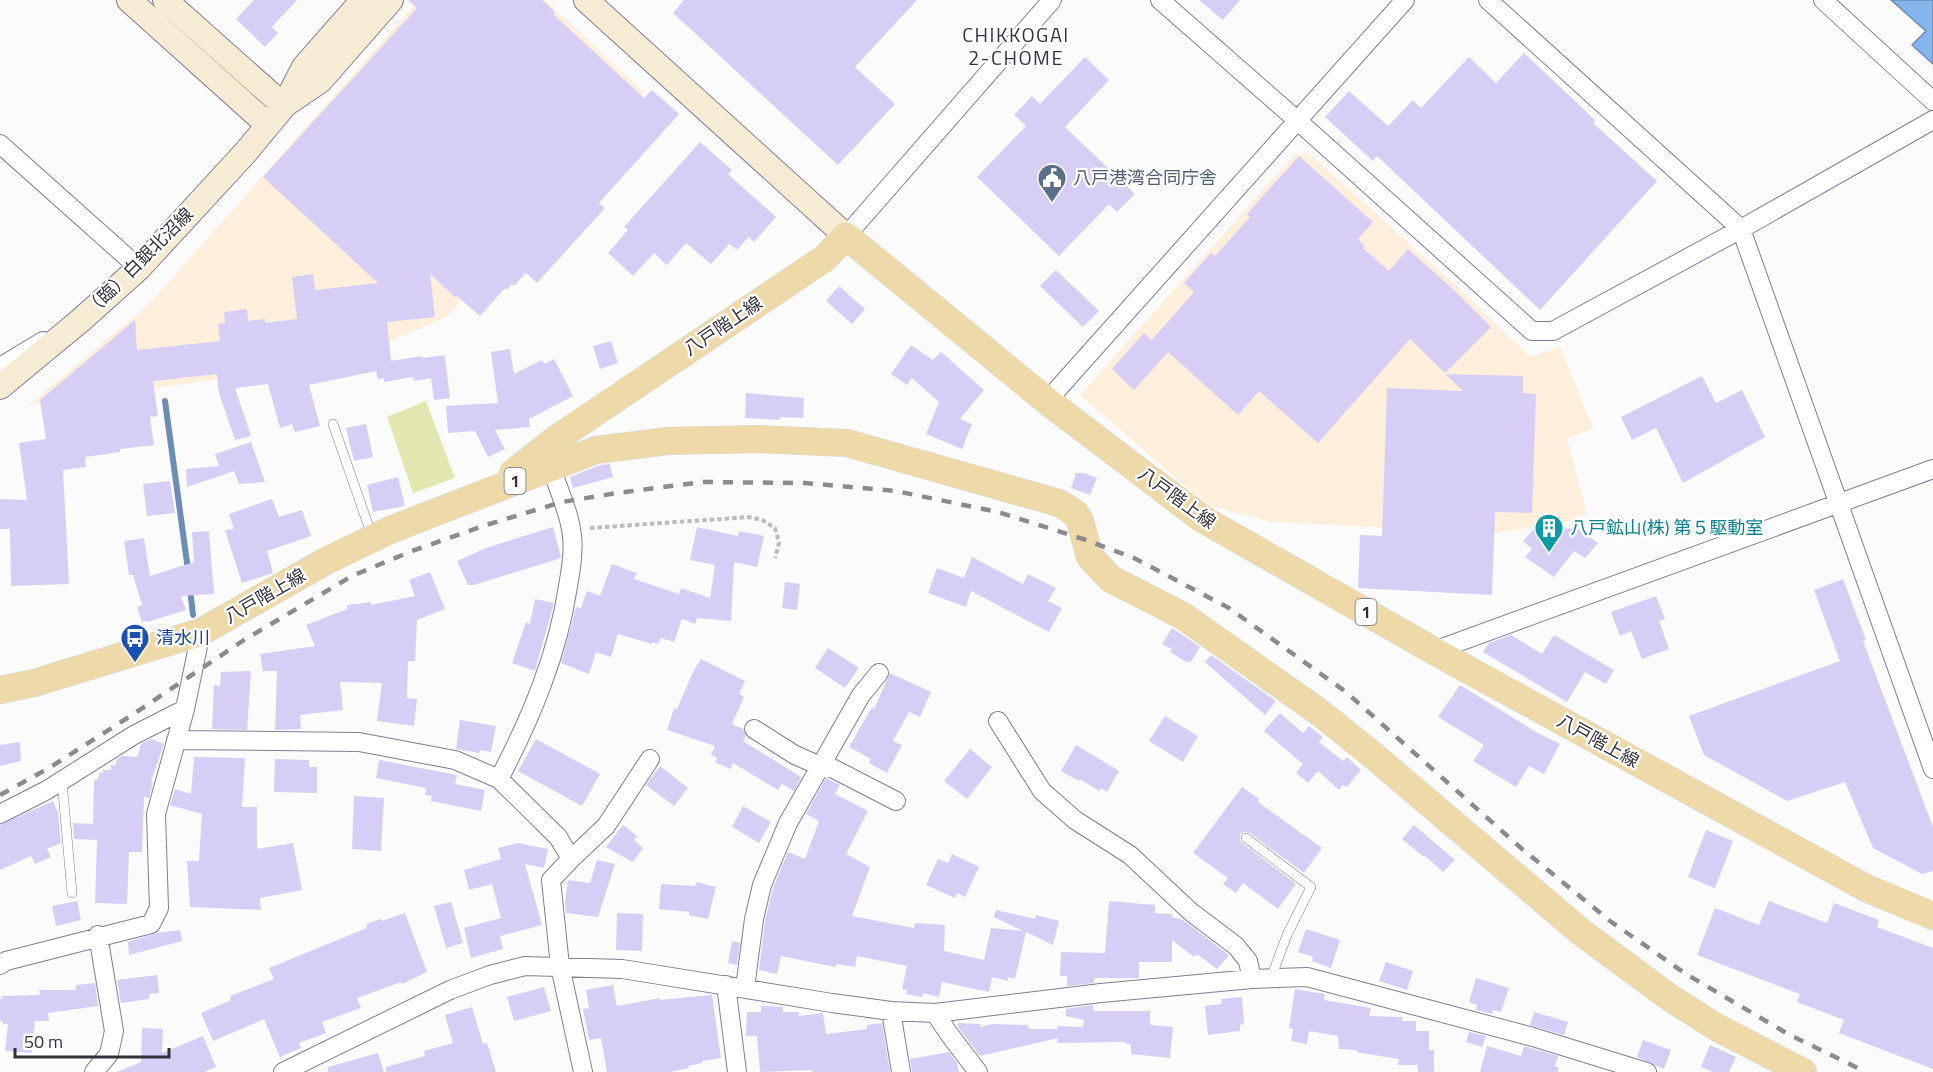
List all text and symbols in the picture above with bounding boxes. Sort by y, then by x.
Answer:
district label: CHIKKOGAI 2-CHOME [962,19,1070,73]
public building icon: 八戸港湾合同庁舎 [1036,162,1068,204]
place label: 八戸港湾合同庁舎 [1073,164,1217,191]
street label: （臨）白銀北沼線 [78,201,199,322]
street label: 八戸階上線 [678,289,768,362]
street label: 八戸階上線 [1133,460,1222,535]
road number: 1 [504,468,526,494]
building icon: 八戸鉱山(株) 第５駆動室 [1533,512,1565,554]
place label: 八戸鉱山(株) 第５駆動室 [1570,514,1763,541]
street label: 八戸階上線 [219,561,310,630]
road number: 1 [1356,599,1376,625]
bus stop icon: 清水川 [119,622,151,664]
place label: 清水川 [156,624,210,651]
street label: 八戸階上線 [1552,707,1644,774]
scale bar [15,1021,170,1059]
text: 50 m [24,1028,63,1055]

